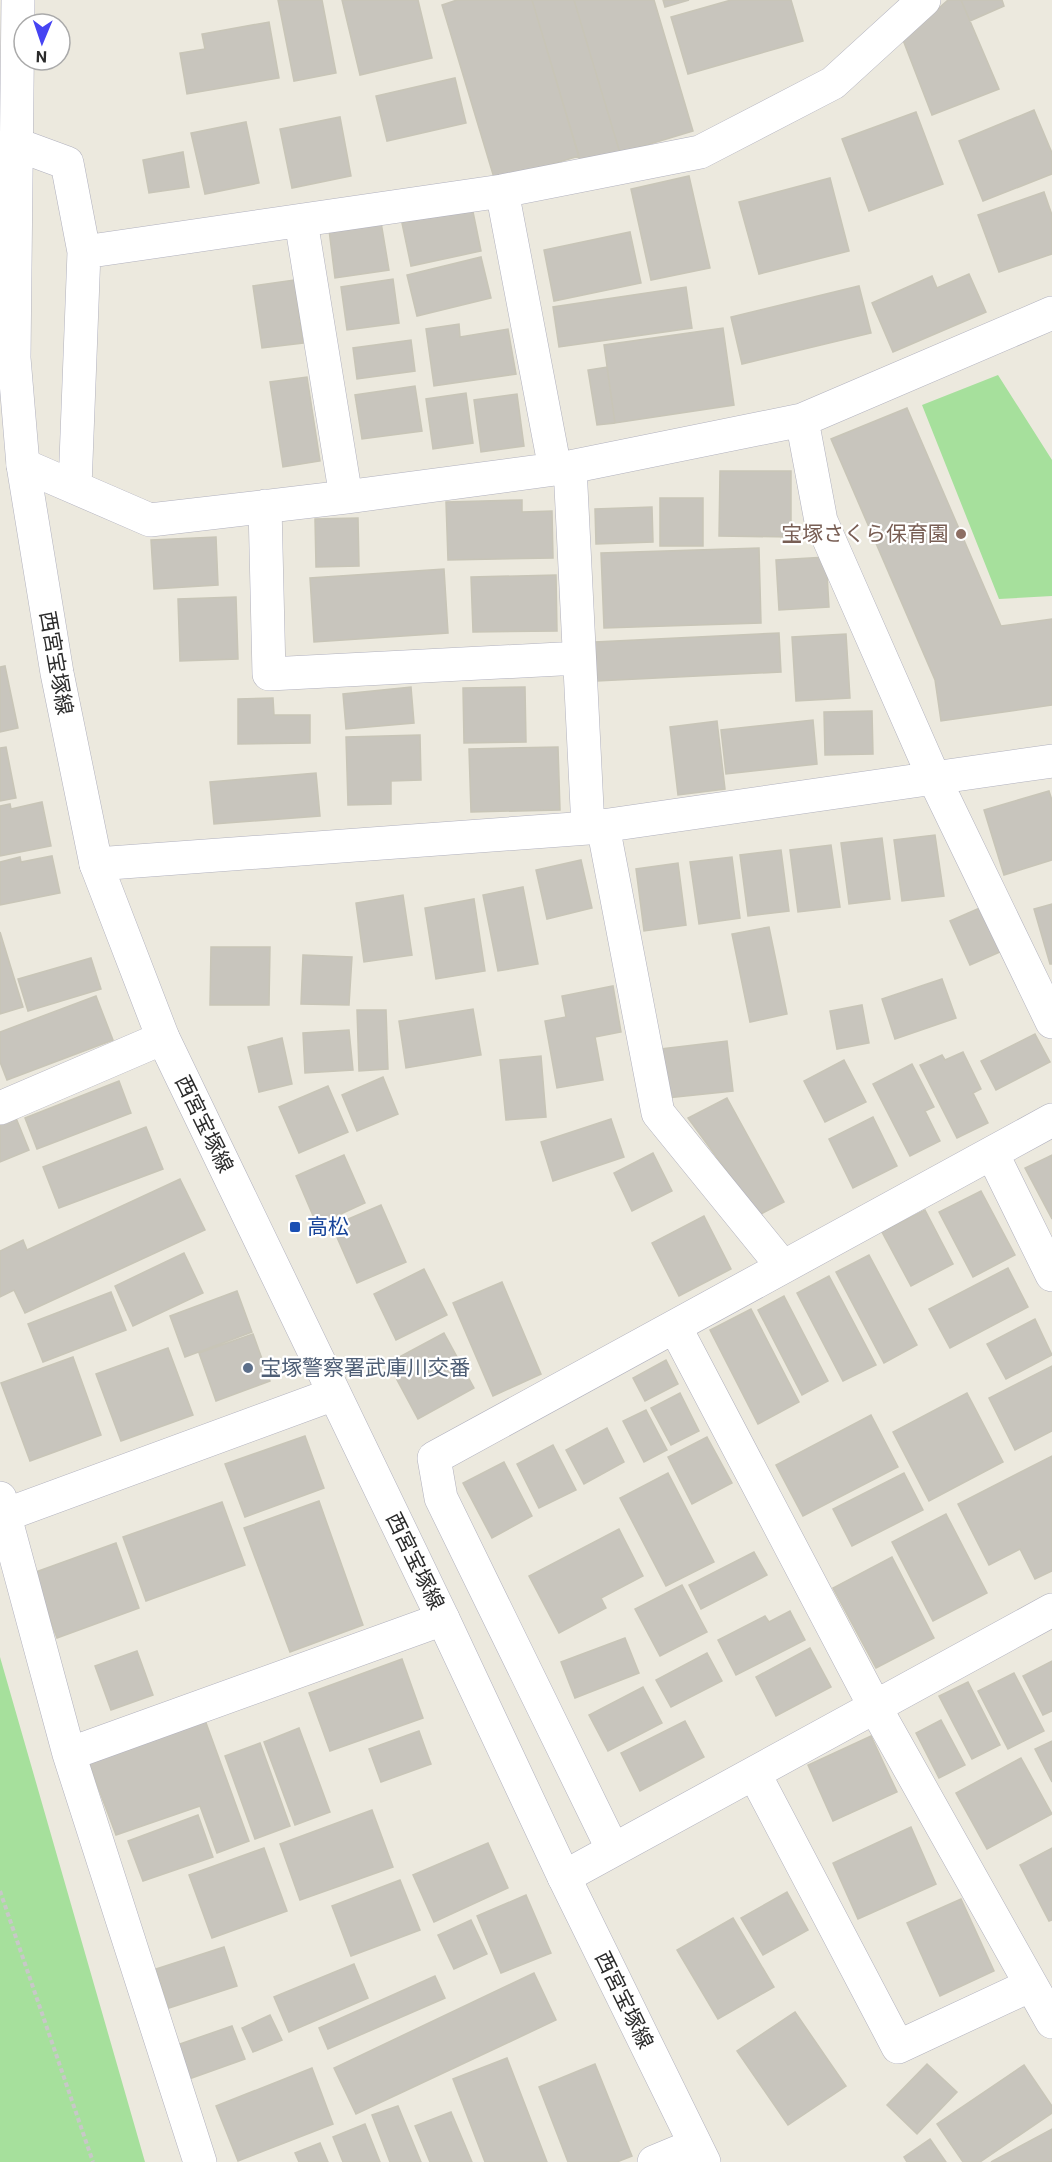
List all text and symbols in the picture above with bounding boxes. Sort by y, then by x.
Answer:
north arrow [12,12,72,72]
text: N [36,47,47,66]
place label: 宝塚さくら保育園 [781,522,949,546]
marker: 宝塚さくら保育園 [954,527,968,541]
street label: 西宮宝塚線 [35,609,77,717]
street label: 西宮宝塚線 [170,1072,238,1176]
place label: 高松 [307,1215,349,1239]
marker: 高松 [288,1220,302,1234]
place label: 宝塚警察署武庫川交番 [260,1356,470,1380]
marker: 宝塚警察署武庫川交番 [241,1361,255,1375]
street label: 西宮宝塚線 [381,1509,449,1613]
street label: 西宮宝塚線 [590,1948,658,2052]

